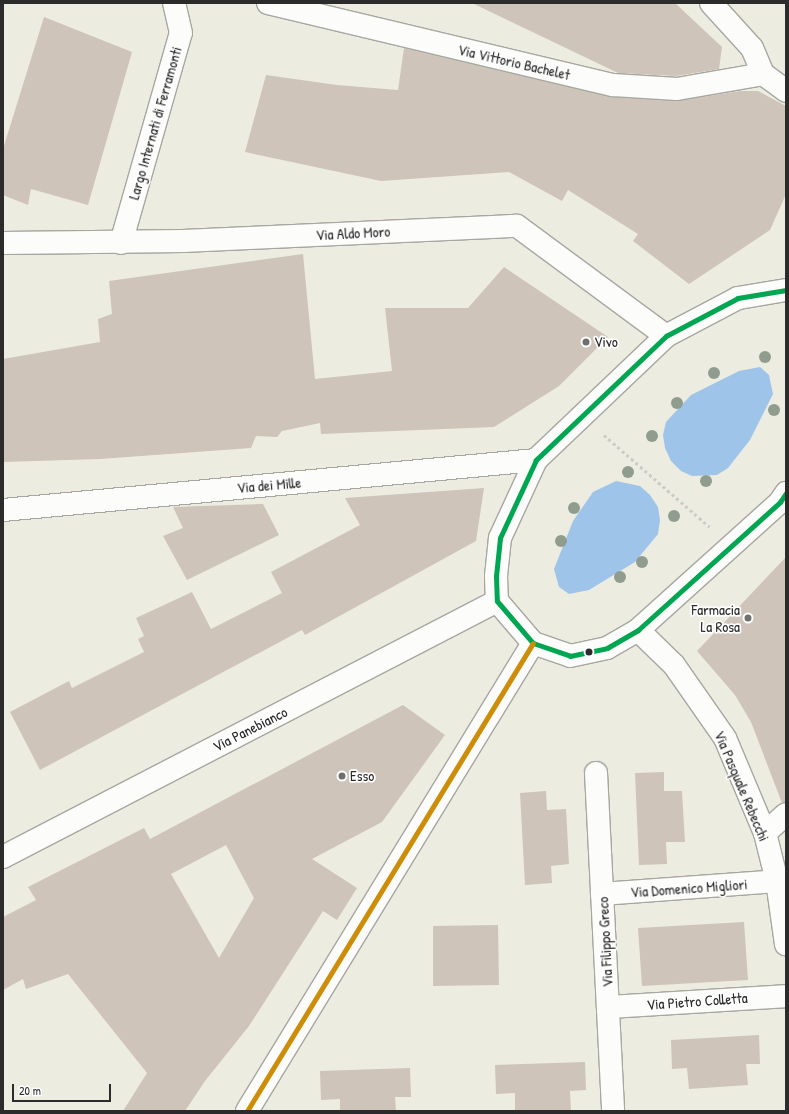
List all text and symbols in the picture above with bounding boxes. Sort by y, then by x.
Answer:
street label: Via Vittorio Bachelet [456,40,572,84]
street label: Largo Internati di Ferramonti [125,44,185,202]
street label: Via Aldo Moro [315,222,391,244]
place label: Vivo [594,333,618,351]
marker: Vivo [581,337,591,347]
street label: Via dei Mille [236,473,302,497]
place label: Farmacia La Rosa [692,600,740,635]
marker: Farmacia La Rosa [743,613,753,623]
unlabelled marker [584,647,594,657]
street label: Via Panebianco [210,703,290,755]
street label: Via Pasquale Rebecchi [711,728,773,844]
place label: Esso [350,767,374,785]
marker: Esso [337,771,347,781]
street label: Via Domenico Migliori [630,875,748,901]
street label: Via Filippo Greco [594,896,616,988]
street label: Via Pietro Colletta [646,988,748,1014]
scale bar [14,1076,113,1102]
text: 20 m [19,1082,41,1099]

